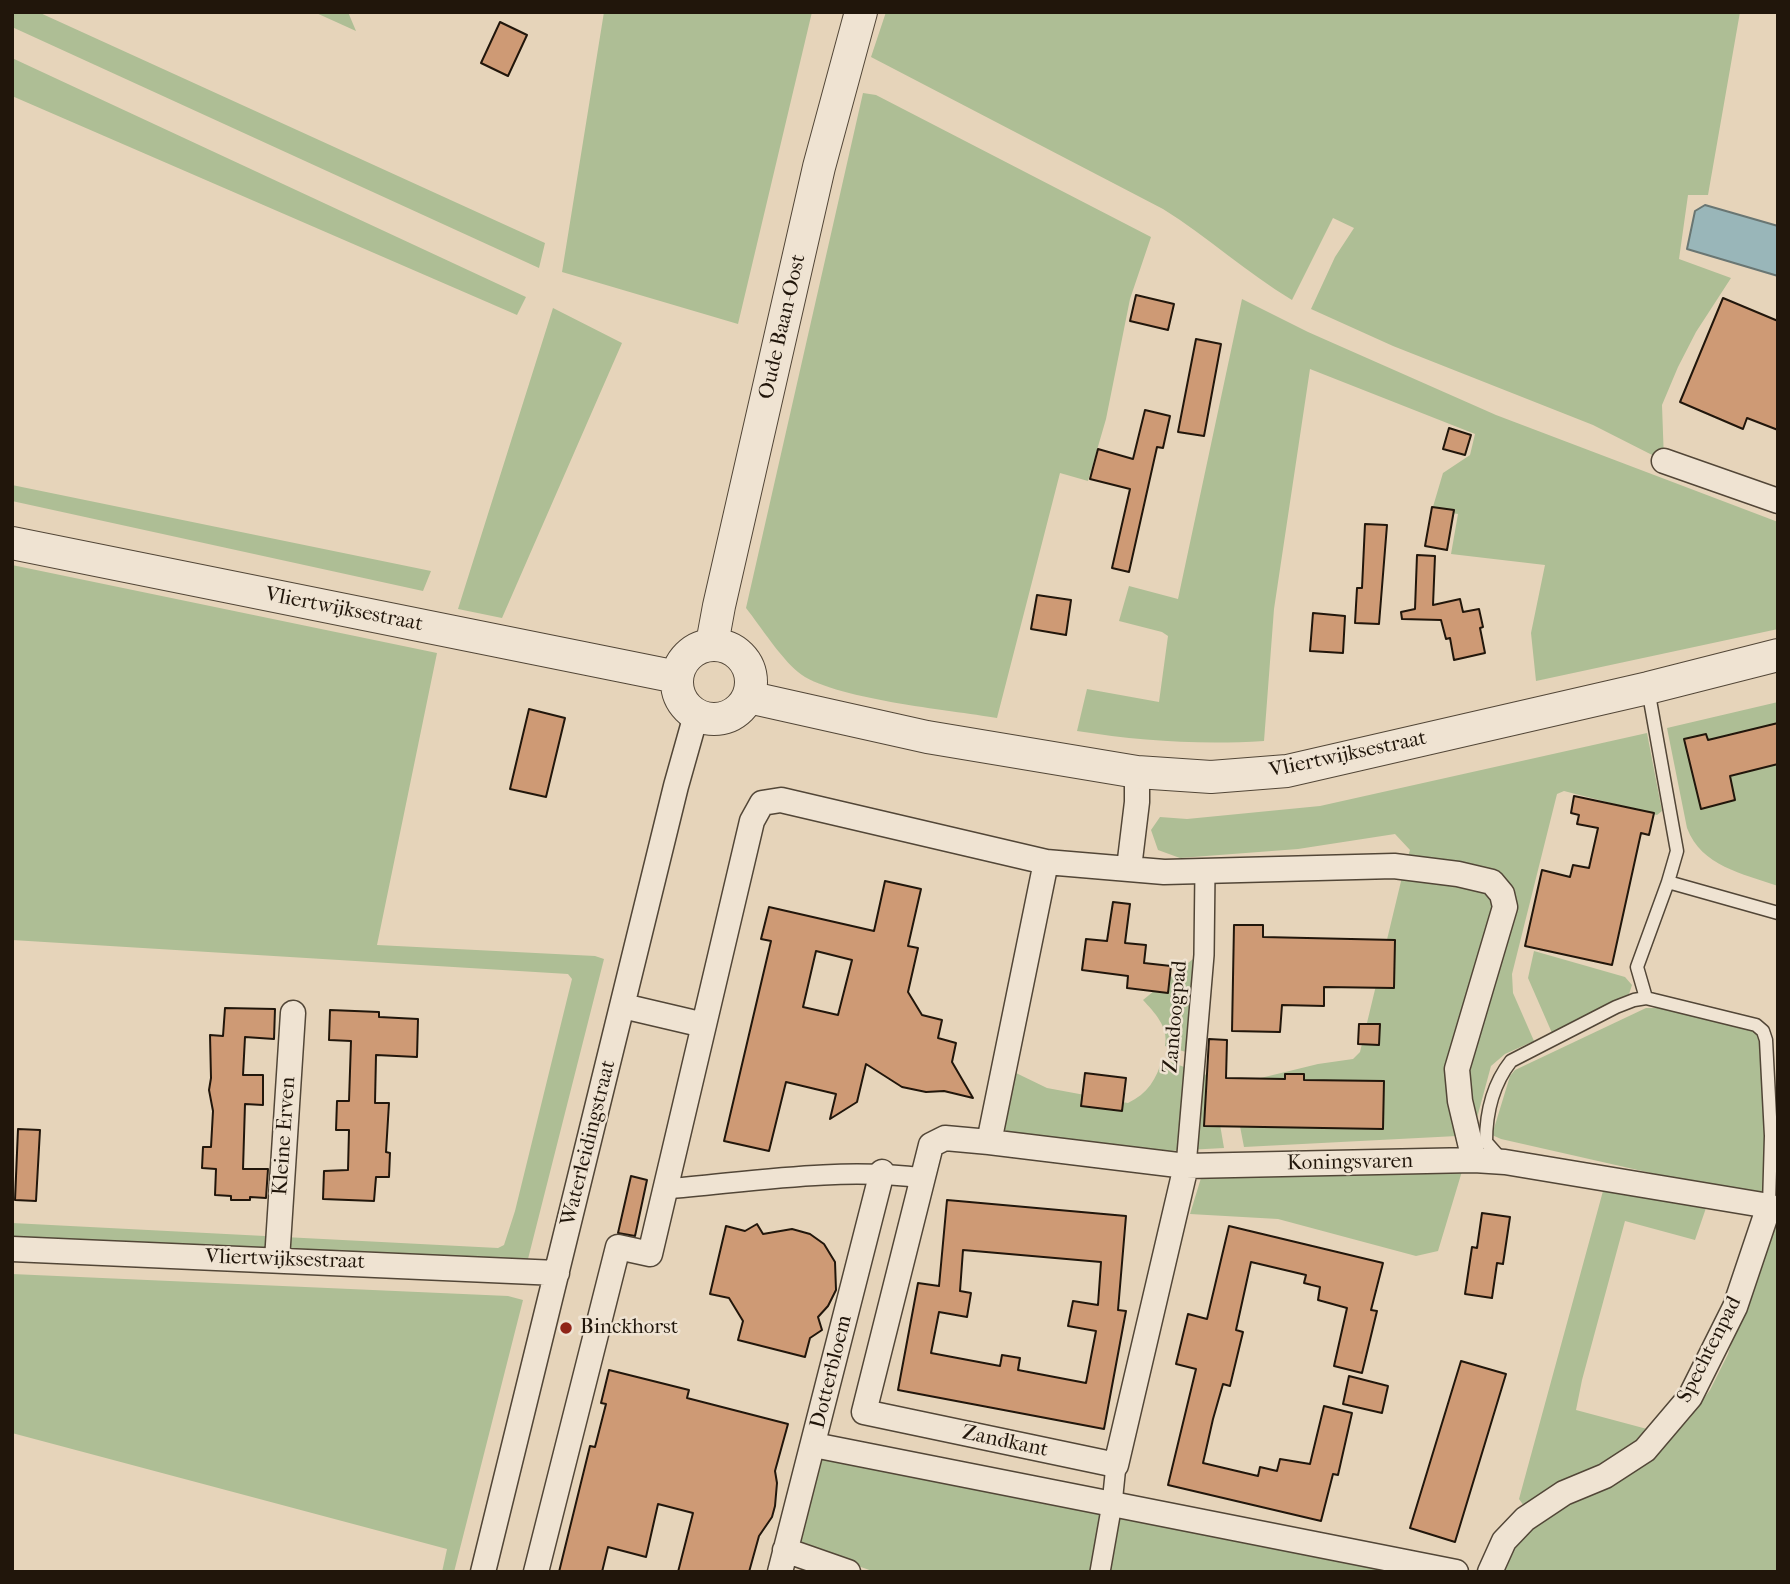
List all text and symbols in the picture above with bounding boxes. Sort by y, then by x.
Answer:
street label: Oude Baan-Oost [754,252,812,402]
street label: Vliertwijksestraat [263,582,425,638]
street label: Vliertwijksestraat [1267,726,1429,784]
street label: Zandoogpad [1159,959,1193,1075]
street label: Waterleidingstraat [556,1058,622,1228]
street label: Kleine Erven [268,1076,302,1196]
street label: Koningsvaren [1287,1149,1413,1177]
street label: Vliertwijksestraat [205,1245,365,1275]
street label: Spechtenpad [1672,1293,1748,1407]
street label: Dotterbloem [806,1313,858,1431]
place label: Binckhorst [580,1315,678,1341]
marker: Binckhorst [558,1320,574,1336]
street label: Zandkant [960,1421,1050,1463]

